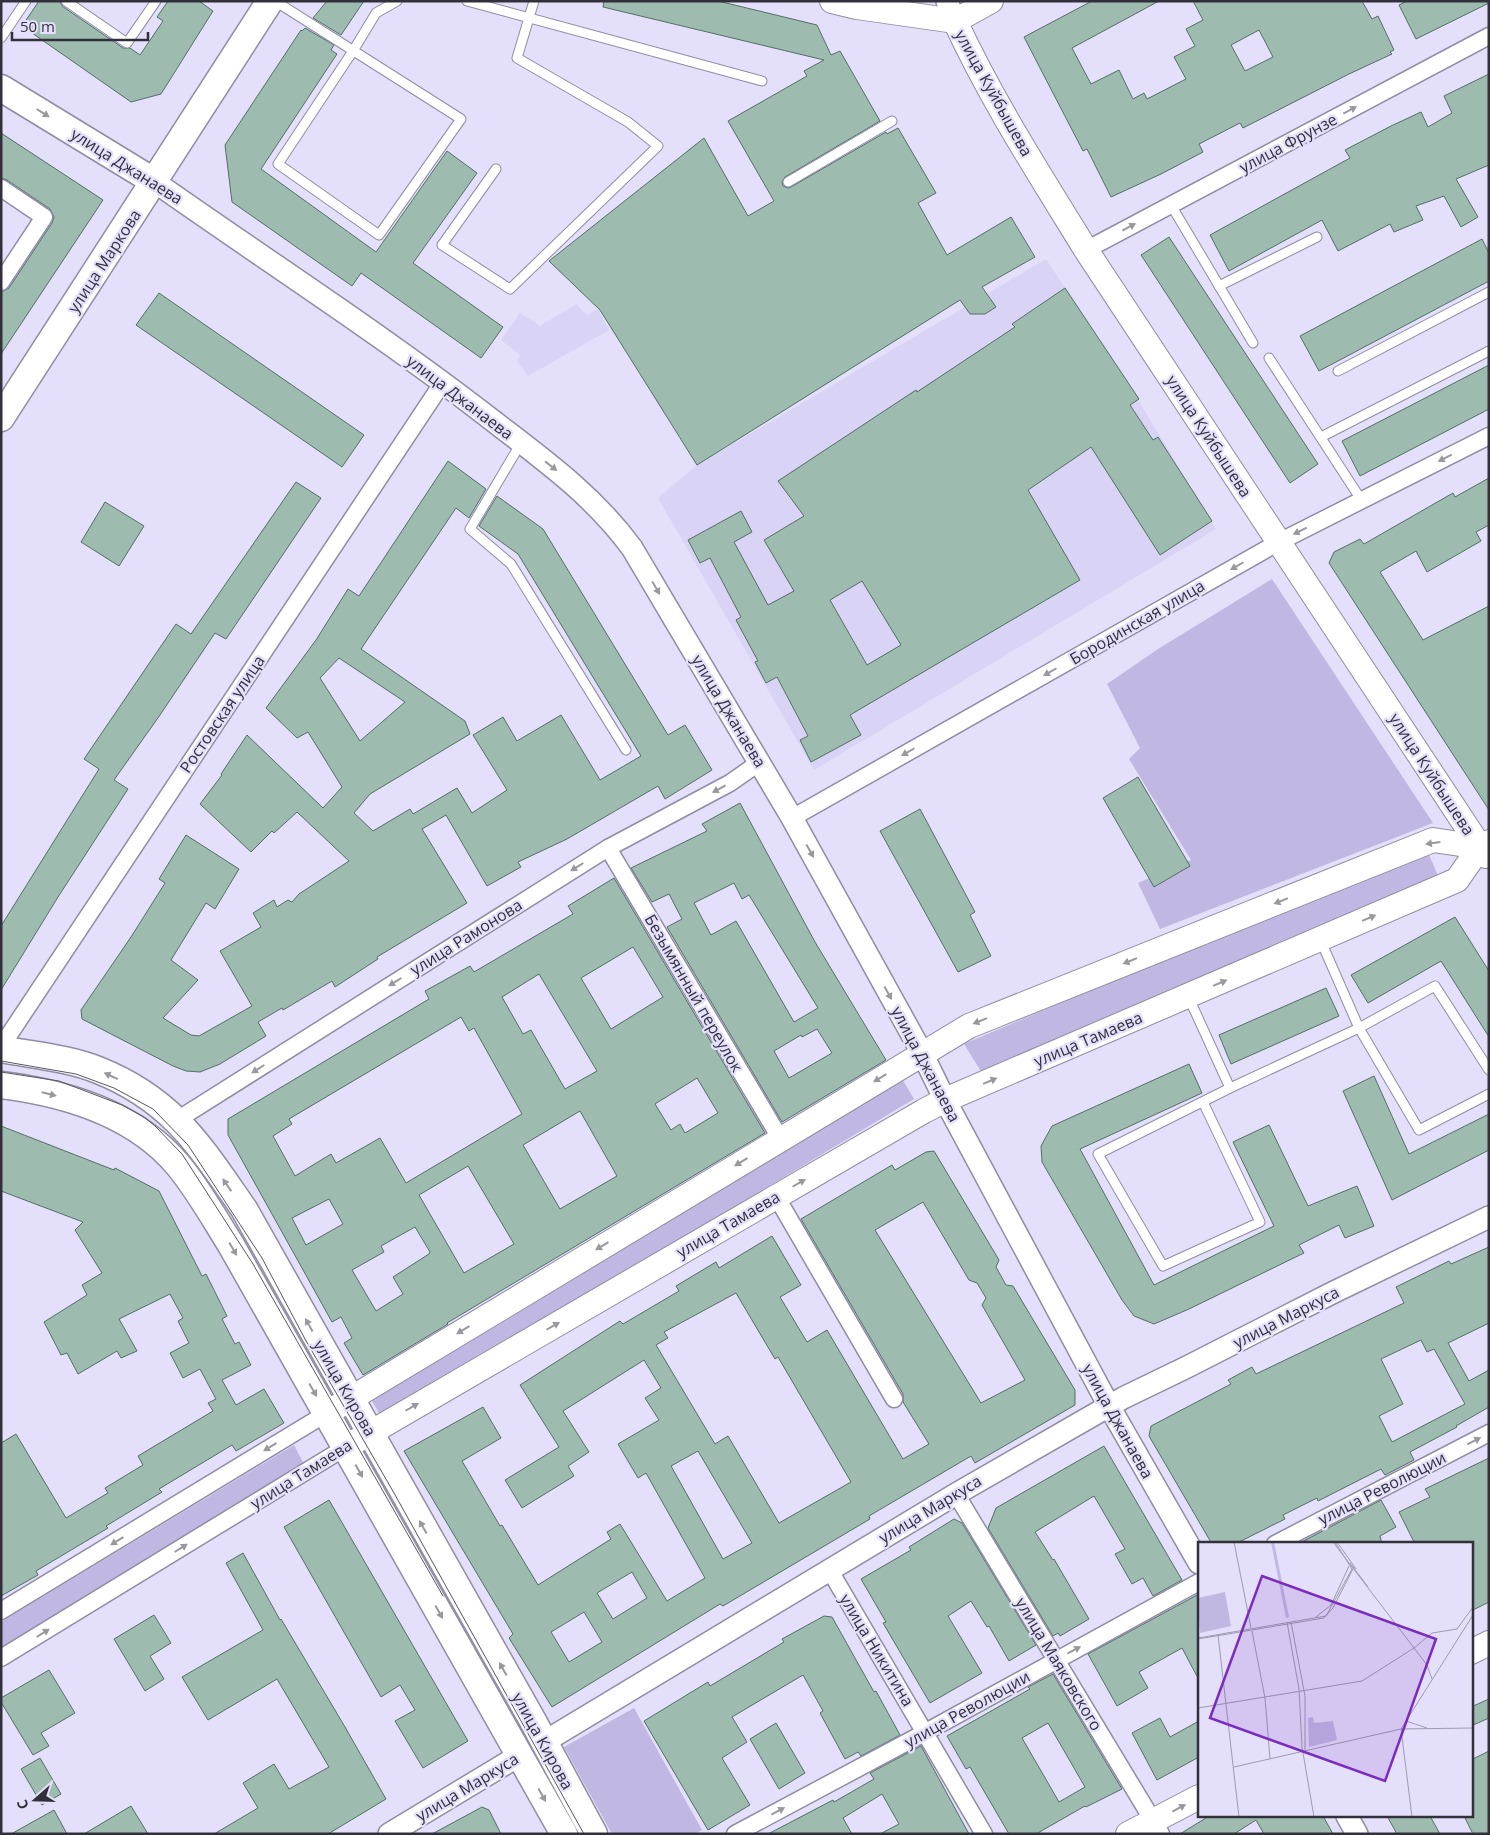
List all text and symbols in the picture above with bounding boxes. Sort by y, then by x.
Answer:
scale bar [12,10,149,42]
text: 50 m [20,16,55,36]
street label: улица Куйбышева [950,26,1038,160]
one-way arrow [1343,106,1357,114]
street label: улица Фрунзе [1235,108,1341,178]
one-way arrow [36,109,49,118]
street label: улица Джанаева [67,123,187,209]
street label: улица Маркова [62,205,146,317]
one-way arrow [1122,223,1137,231]
street label: улица Джанаева [402,350,518,444]
street label: улица Куйбышева [1161,371,1257,501]
one-way arrow [1438,454,1453,462]
one-way arrow [544,461,558,471]
one-way arrow [1293,527,1307,535]
one-way arrow [1230,561,1243,570]
street label: Бородинская улица [1066,574,1208,670]
one-way arrow [651,582,660,595]
street label: улица Джанаева [687,650,771,772]
street label: Ростовская улица [174,651,270,777]
one-way arrow [1042,668,1057,676]
street label: улица Куйбышева [1384,709,1480,839]
one-way arrow [902,748,915,757]
one-way arrow [712,785,726,793]
one-way arrow [1424,839,1440,847]
one-way arrow [805,844,814,857]
one-way arrow [570,863,583,872]
street label: улица Рамонова [406,894,526,980]
one-way arrow [1274,897,1288,905]
street label: Безымянный переулок [640,910,749,1077]
one-way arrow [1362,914,1377,922]
one-way arrow [1123,958,1138,965]
one-way arrow [388,978,402,987]
one-way arrow [1213,978,1227,986]
one-way arrow [884,986,893,999]
street label: улица Джанаева [886,1002,966,1126]
street label: улица Тамаева [1030,1006,1146,1072]
one-way arrow [972,1018,987,1026]
one-way arrow [251,1064,264,1074]
one-way arrow [104,1072,118,1080]
one-way arrow [873,1073,886,1082]
one-way arrow [983,1076,997,1084]
one-way arrow [42,1090,57,1098]
one-way arrow [734,1157,747,1166]
one-way arrow [222,1178,232,1192]
one-way arrow [793,1178,806,1187]
street label: улица Тамаева [672,1186,784,1262]
one-way arrow [595,1241,608,1251]
one-way arrow [229,1242,238,1255]
street label: улица Маркуса [1229,1281,1343,1353]
one-way arrow [305,1318,314,1332]
one-way arrow [545,1322,560,1330]
one-way arrow [456,1326,469,1335]
street label: улица Кирова [309,1336,381,1440]
street label: улица Джанаева [1077,1360,1159,1482]
one-way arrow [309,1383,318,1396]
one-way arrow [406,1403,419,1412]
street label: улица Тамаева [246,1434,356,1514]
one-way arrow [1466,1437,1481,1445]
one-way arrow [264,1443,277,1452]
street label: улица Революции [1314,1446,1450,1530]
one-way arrow [355,1464,364,1477]
street label: улица Маркуса [874,1470,986,1548]
one-way arrow [419,1521,428,1534]
one-way arrow [110,1536,123,1545]
inset map [1198,1542,1472,1818]
one-way arrow [175,1543,188,1552]
street label: улица Никитина [835,1590,919,1710]
street label: улица Маяковского [1011,1593,1107,1735]
one-way arrow [435,1606,444,1619]
one-way arrow [36,1628,49,1637]
one-way arrow [1067,1646,1082,1654]
one-way arrow [499,1662,508,1675]
street label: улица Революции [900,1665,1034,1753]
street label: улица Кирова [507,1689,579,1793]
street label: улица Маркуса [411,1748,523,1826]
north arrow [10,1775,60,1825]
one-way arrow [538,1787,546,1802]
text: С [12,1797,33,1812]
one-way arrow [1172,1804,1186,1812]
one-way arrow [770,1807,785,1815]

